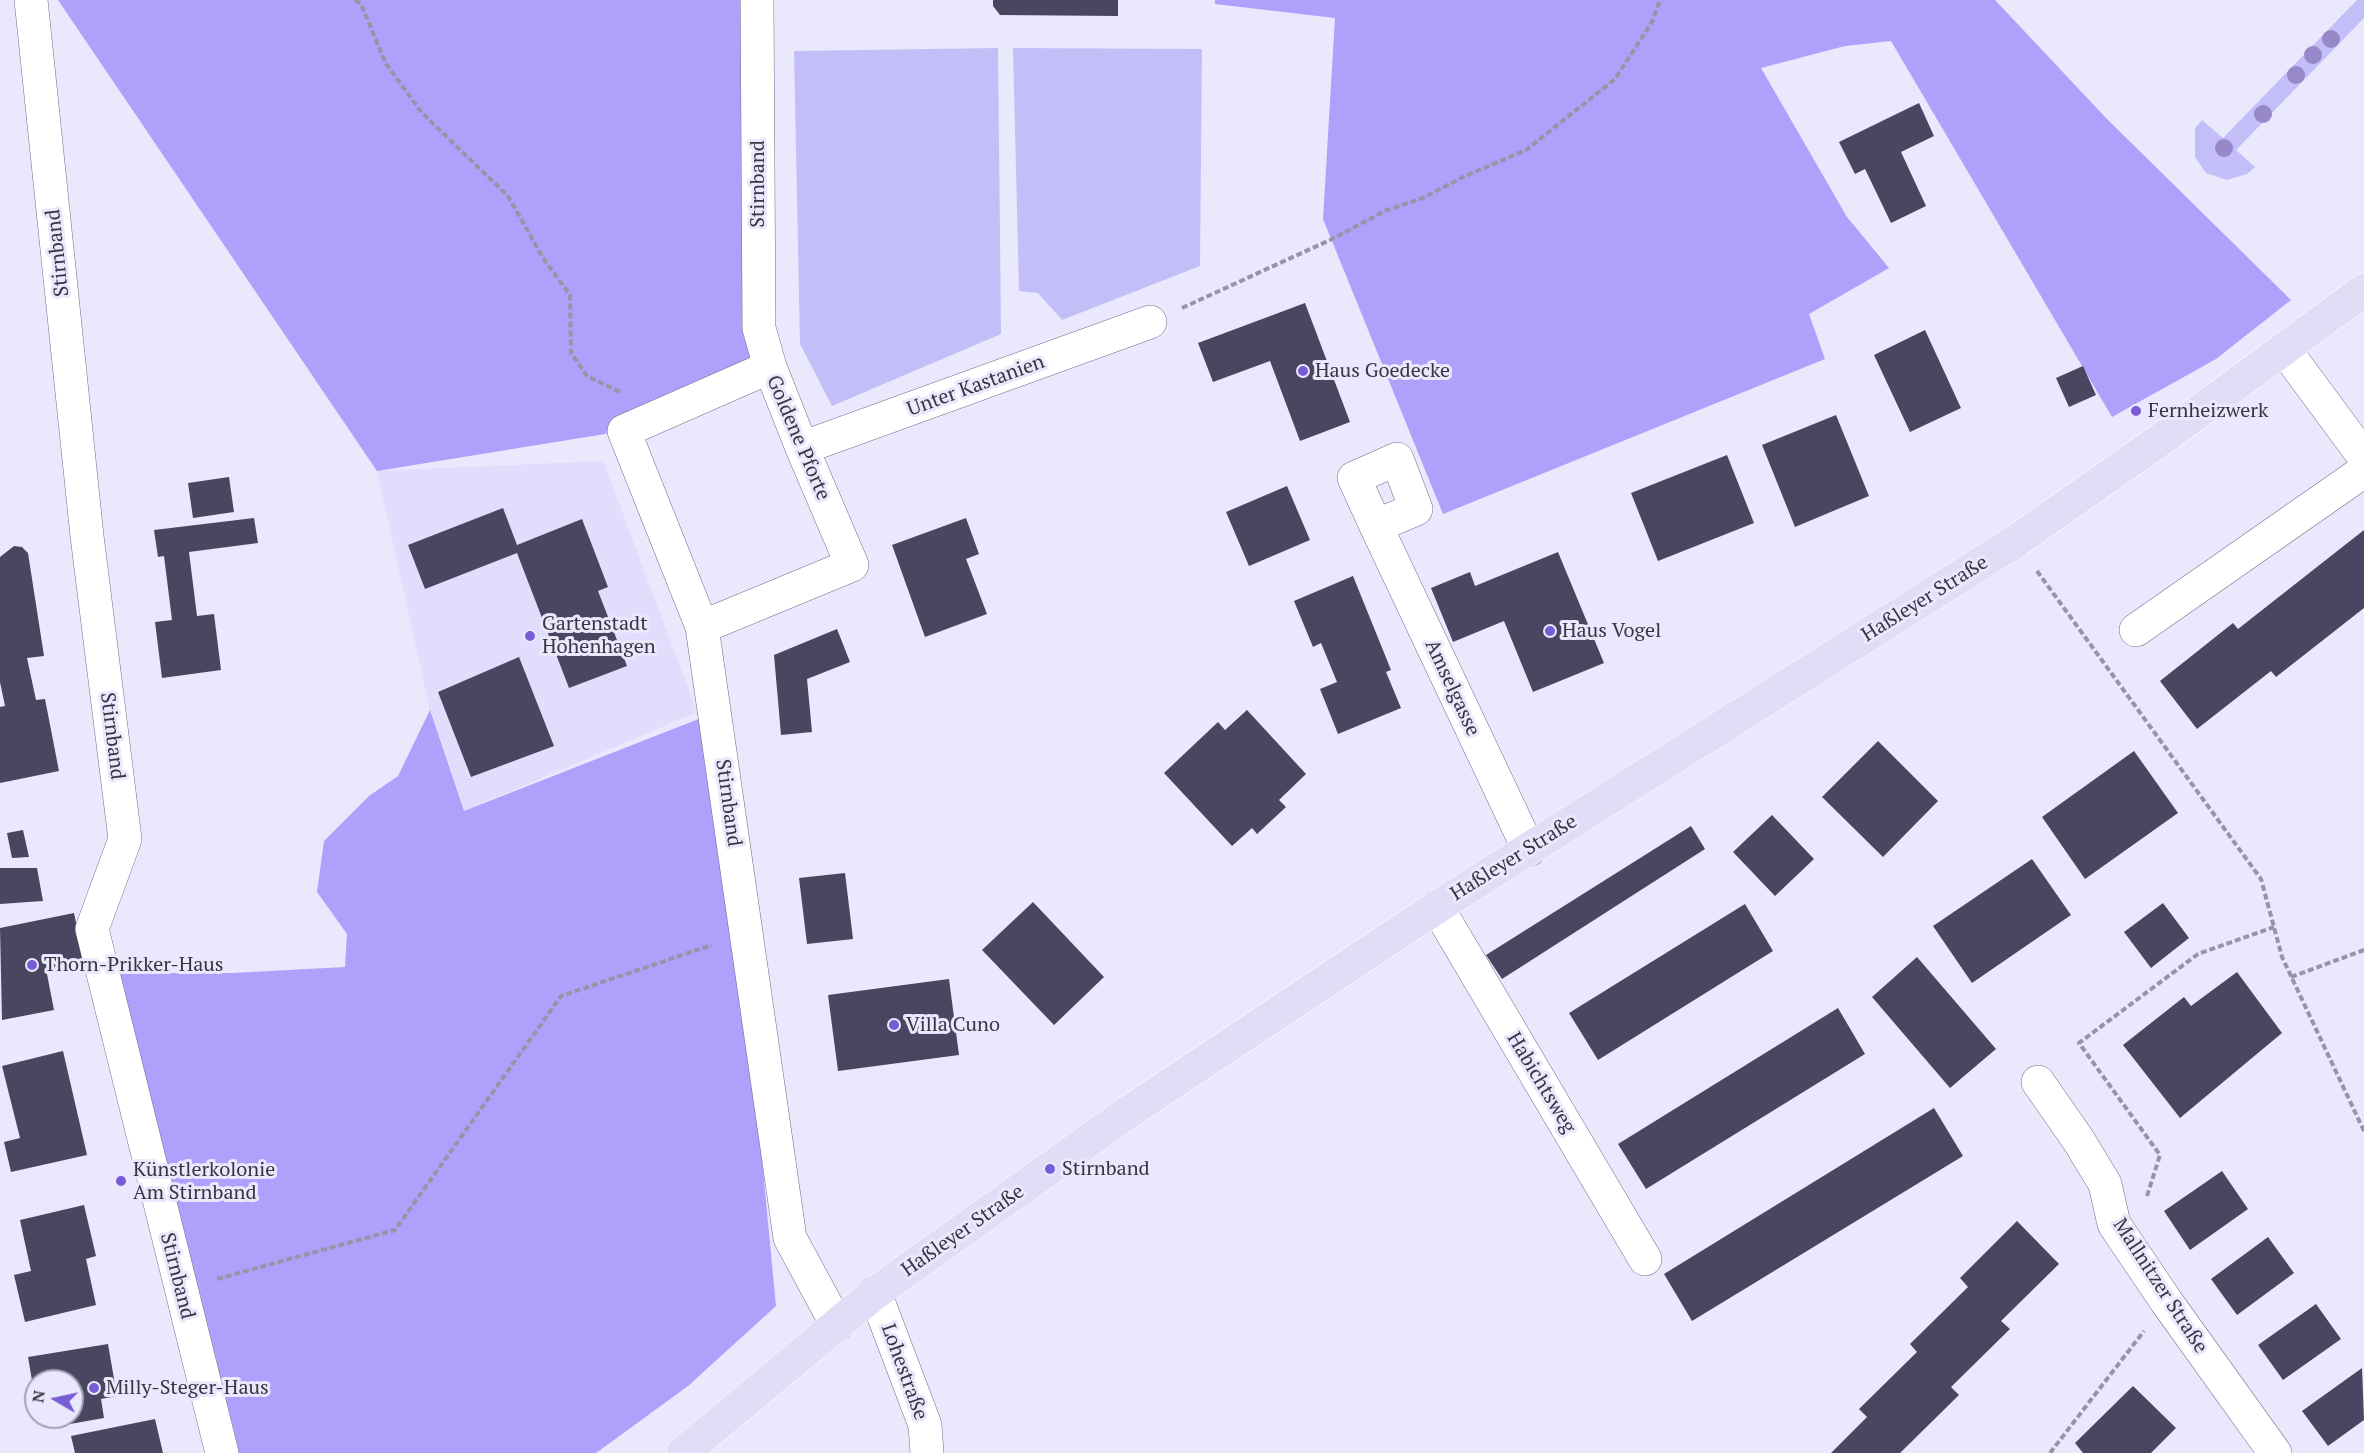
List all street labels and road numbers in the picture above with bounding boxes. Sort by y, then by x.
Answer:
street label: Stirnband [746,140,770,228]
street label: Stirnband [41,208,75,298]
street label: Unter Kastanien [904,350,1048,422]
street label: Goldene Pforte [761,372,835,504]
street label: Haßleyer Straße [1857,551,1993,647]
street label: Amselgasse [1419,636,1485,740]
street label: Stirnband [95,691,129,781]
street label: Stirnband [710,758,746,848]
street label: Haßleyer Straße [1446,810,1582,906]
street label: Habichtsweg [1501,1028,1581,1138]
street label: Haßleyer Straße [897,1180,1029,1282]
street label: Mallnitzer Straße [2108,1214,2212,1358]
street label: Stirnband [155,1231,199,1321]
street label: Lohestraße [876,1321,932,1423]

